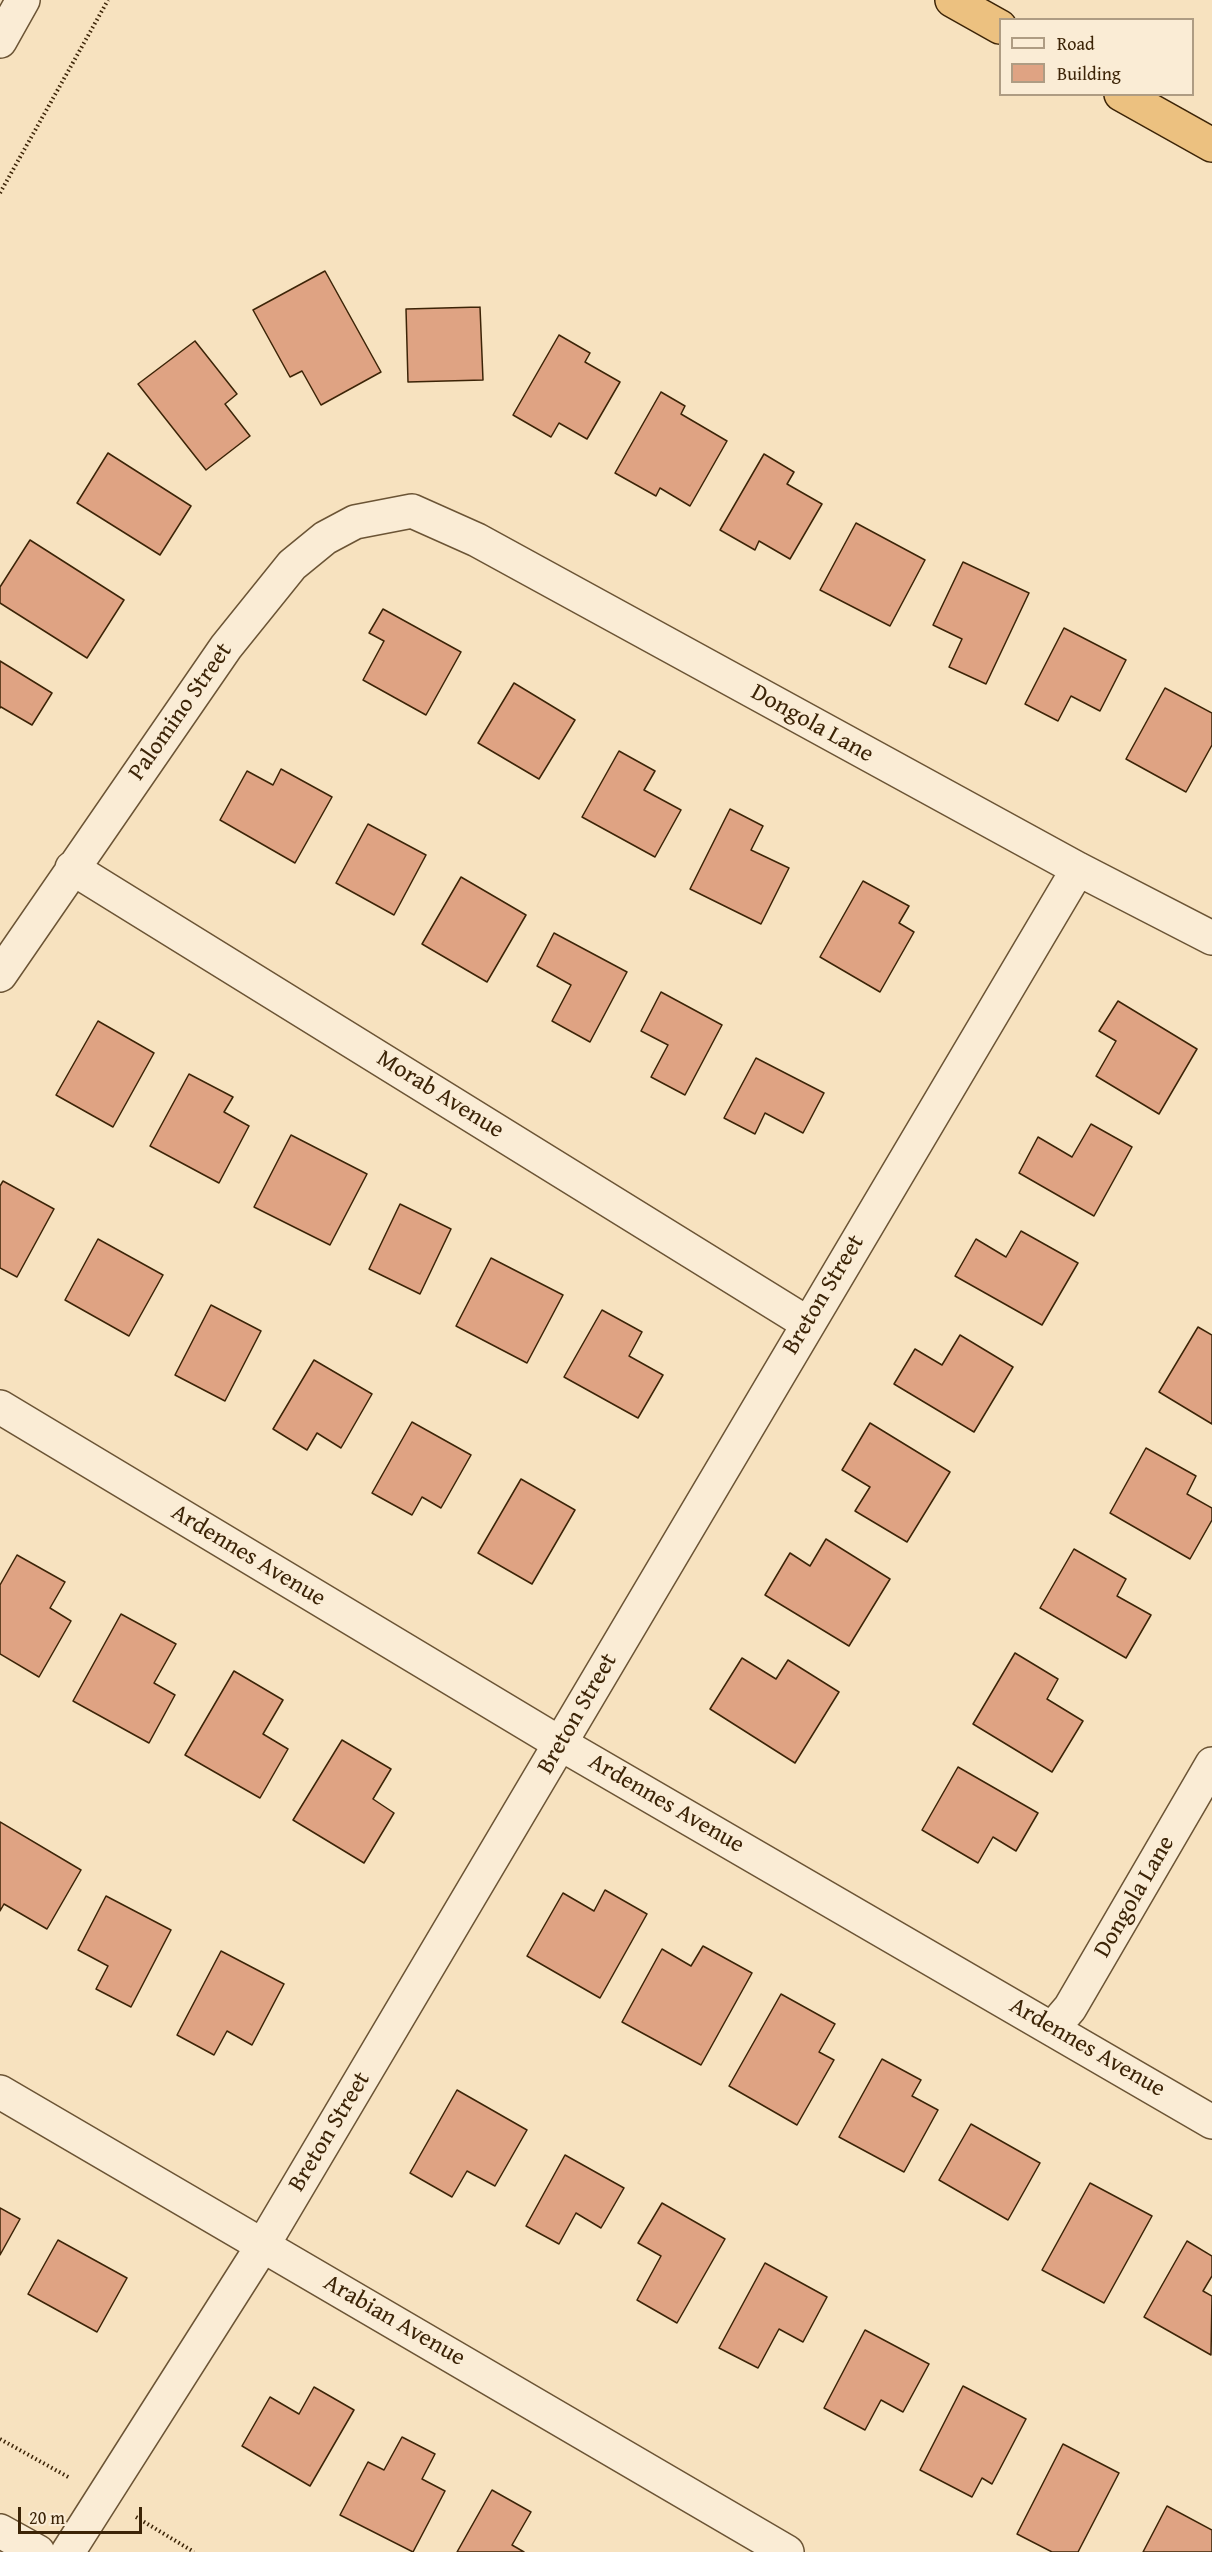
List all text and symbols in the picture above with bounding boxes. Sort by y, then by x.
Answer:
legend [999,18,1194,96]
text: Road [1057,30,1095,57]
text: Building [1057,60,1121,87]
street label: Palomino Street [123,638,239,786]
street label: Dongola Lane [746,679,878,769]
street label: Morab Avenue [371,1045,509,1145]
street label: Breton Street [777,1230,871,1360]
street label: Ardennes Avenue [166,1499,330,1613]
street label: Breton Street [532,1649,624,1779]
street label: Ardennes Avenue [583,1748,749,1860]
street label: Dongola Lane [1089,1831,1181,1963]
street label: Ardennes Avenue [1004,1992,1170,2104]
street label: Breton Street [283,2067,377,2197]
street label: Arabian Avenue [318,2269,470,2373]
scale bar [21,2495,146,2533]
text: 20 m [29,2504,65,2531]

